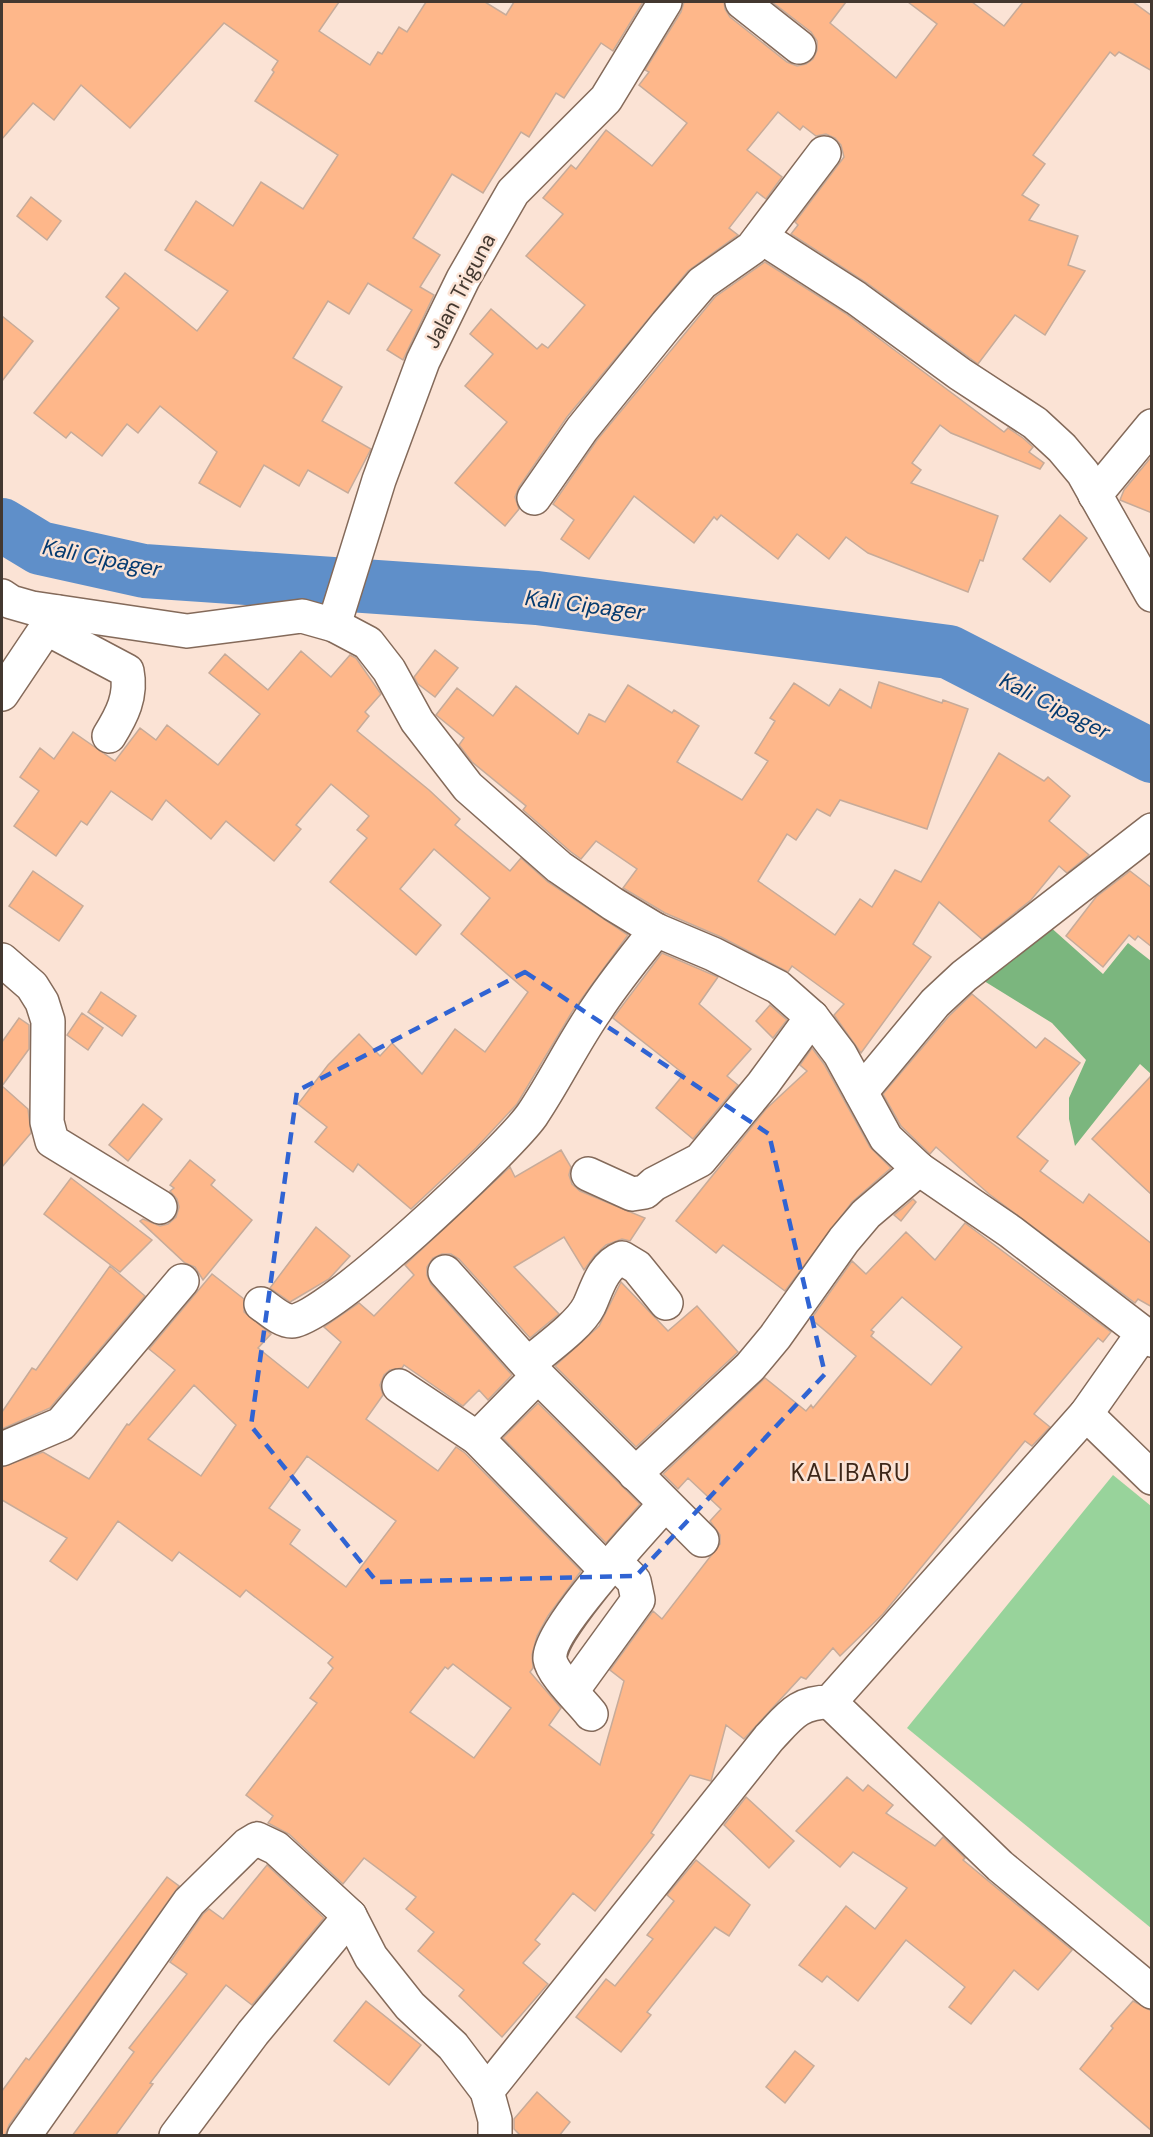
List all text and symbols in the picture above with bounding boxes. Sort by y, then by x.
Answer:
street label: Jalan Triguna [418,229,502,353]
water label: Kali Cipager [40,532,165,584]
water label: Kali Cipager [523,583,647,627]
water label: Kali Cipager [995,666,1116,747]
district label: KALIBARU [791,1457,911,1488]

